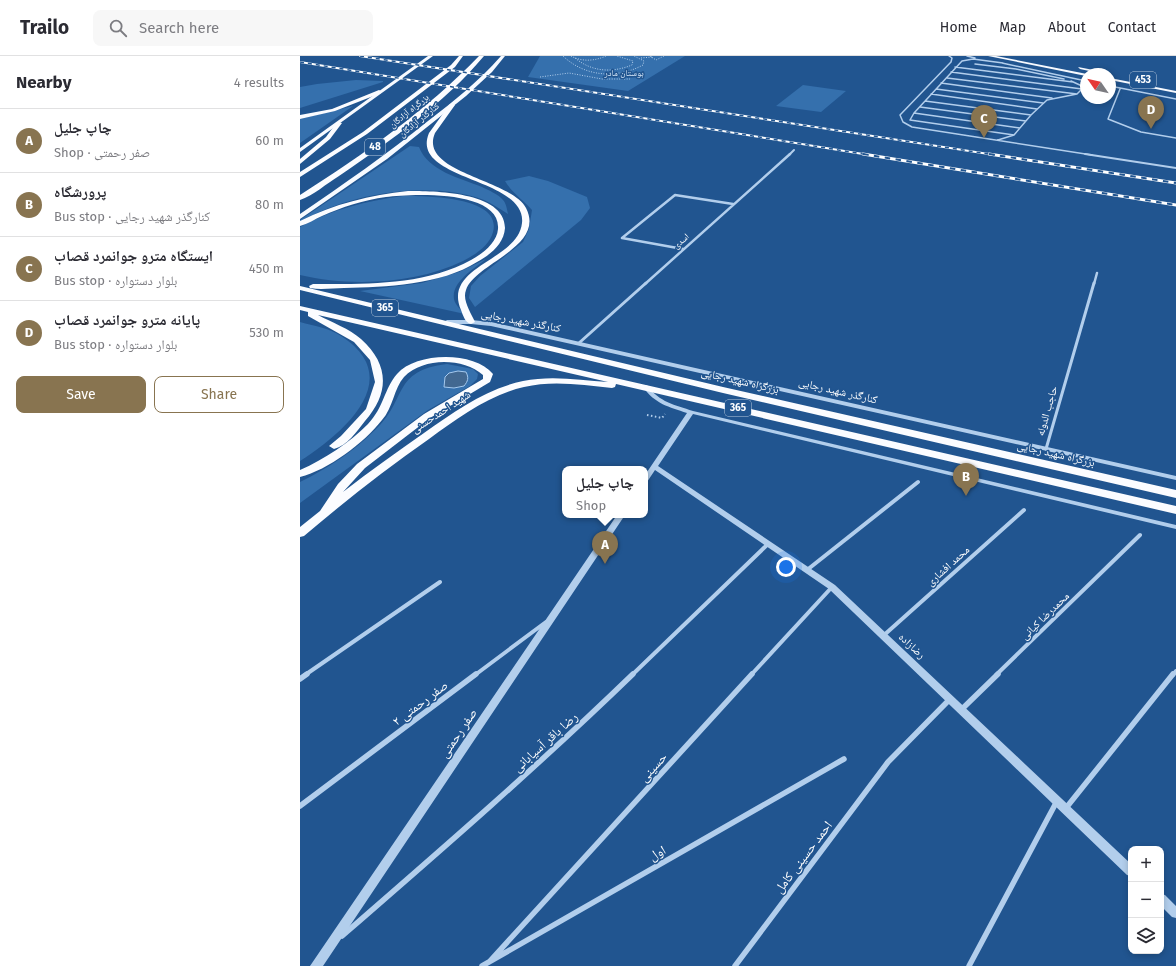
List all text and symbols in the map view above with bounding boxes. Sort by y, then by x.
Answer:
search box [93,10,373,46]
text: Trailo [20,16,69,39]
icon: search [107,17,129,39]
text: Search here [139,19,219,37]
text: Home [940,19,977,36]
text: Map [999,19,1026,36]
text: About [1048,19,1086,36]
text: Contact [1108,19,1156,36]
park label: بوستان مادر [603,68,644,78]
north arrow [1080,68,1116,104]
text: Nearby [16,72,71,93]
road number: 453 [1130,72,1156,88]
text: 4 results [234,75,284,90]
street label: بزرگراه آزادگان [387,92,431,130]
pin: D [1138,96,1164,129]
street label: کنارگذر آزادگان [397,101,441,139]
pin: C [971,105,997,138]
text: چاپ جلیل [54,119,112,137]
text: A [25,133,33,148]
text: 60 m [255,133,284,148]
road number: 48 [365,139,385,155]
text: Shop · صفر رحمتی [54,145,150,160]
text: پرورشگاه [54,183,106,201]
text: B [25,197,33,212]
text: 80 m [255,197,284,212]
text: Bus stop · کنارگذر شهید رجایی [54,209,210,224]
street label: اسدی [671,231,691,251]
text: ایستگاه مترو جوانمرد قصاب [54,247,213,265]
text: C [25,261,33,276]
text: 450 m [249,261,284,276]
text: Bus stop · بلوار دستواره [54,273,177,288]
road number: 365 [372,300,398,316]
street label: کنارگذر شهید رجایی [480,307,562,335]
text: پایانه مترو جوانمرد قصاب [54,311,200,329]
text: D [25,325,33,340]
text: 530 m [249,325,284,340]
text: Bus stop · بلوار دستواره [54,337,177,352]
street label: بزرگراه شهید رجایی [700,366,780,396]
button: Save [16,376,146,413]
button: Share [154,376,284,413]
street label: کنارگذر شهید رجایی [797,376,879,406]
street label: حاجب الدوله [1034,385,1060,437]
street label: شهید احمدحسنی [409,388,473,436]
road number: 365 [725,400,751,416]
street label: بزرگراه شهید رجایی [1016,439,1096,469]
pin: B [953,463,979,496]
popup [562,466,648,518]
text: چاپ جلیل [576,474,634,492]
text: Shop [576,498,606,513]
pin: A [592,531,618,564]
street label: محمد افشاری [924,543,972,589]
your location [776,557,796,577]
street label: محمدرضا کیانی [1018,590,1072,642]
street label: رضازاده [896,630,928,662]
street label: صفر رحمتی ۲ [389,677,451,730]
street label: صفر رحمتی [436,706,481,761]
street label: رضا باقر آسیابانی [510,709,581,776]
street label: حسینی [636,749,671,785]
street label: احمد حسینی کامل [771,818,836,897]
street label: اول [646,842,669,865]
map controls [1128,846,1164,954]
button: + [1128,846,1164,882]
button: − [1128,882,1164,918]
button: layers [1128,918,1164,954]

